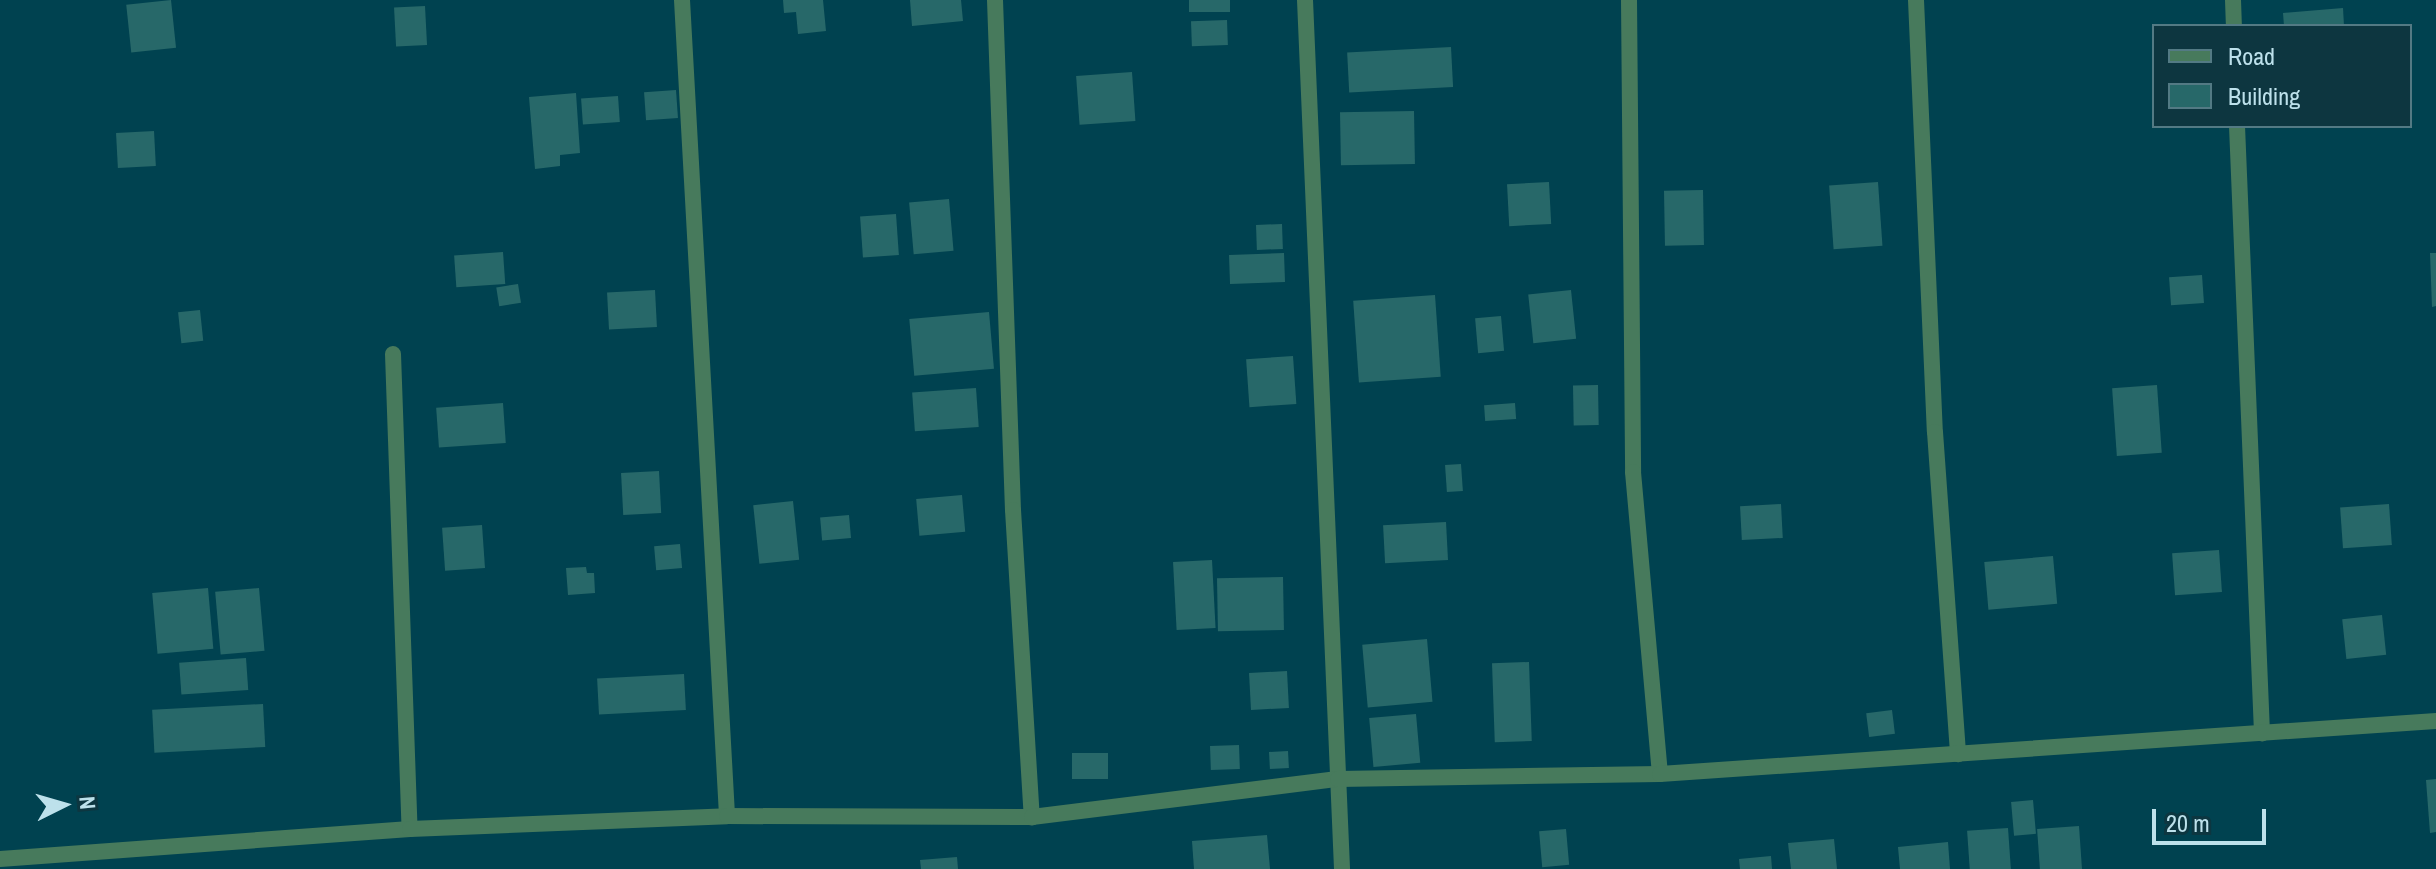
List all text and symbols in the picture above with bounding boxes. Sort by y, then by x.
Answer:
legend [2152,24,2412,128]
text: Road [2228,40,2275,72]
text: Building [2228,80,2300,112]
north arrow [24,765,104,845]
scale bar [2156,793,2270,843]
text: N [72,795,103,811]
text: 20 m [2166,807,2210,839]

